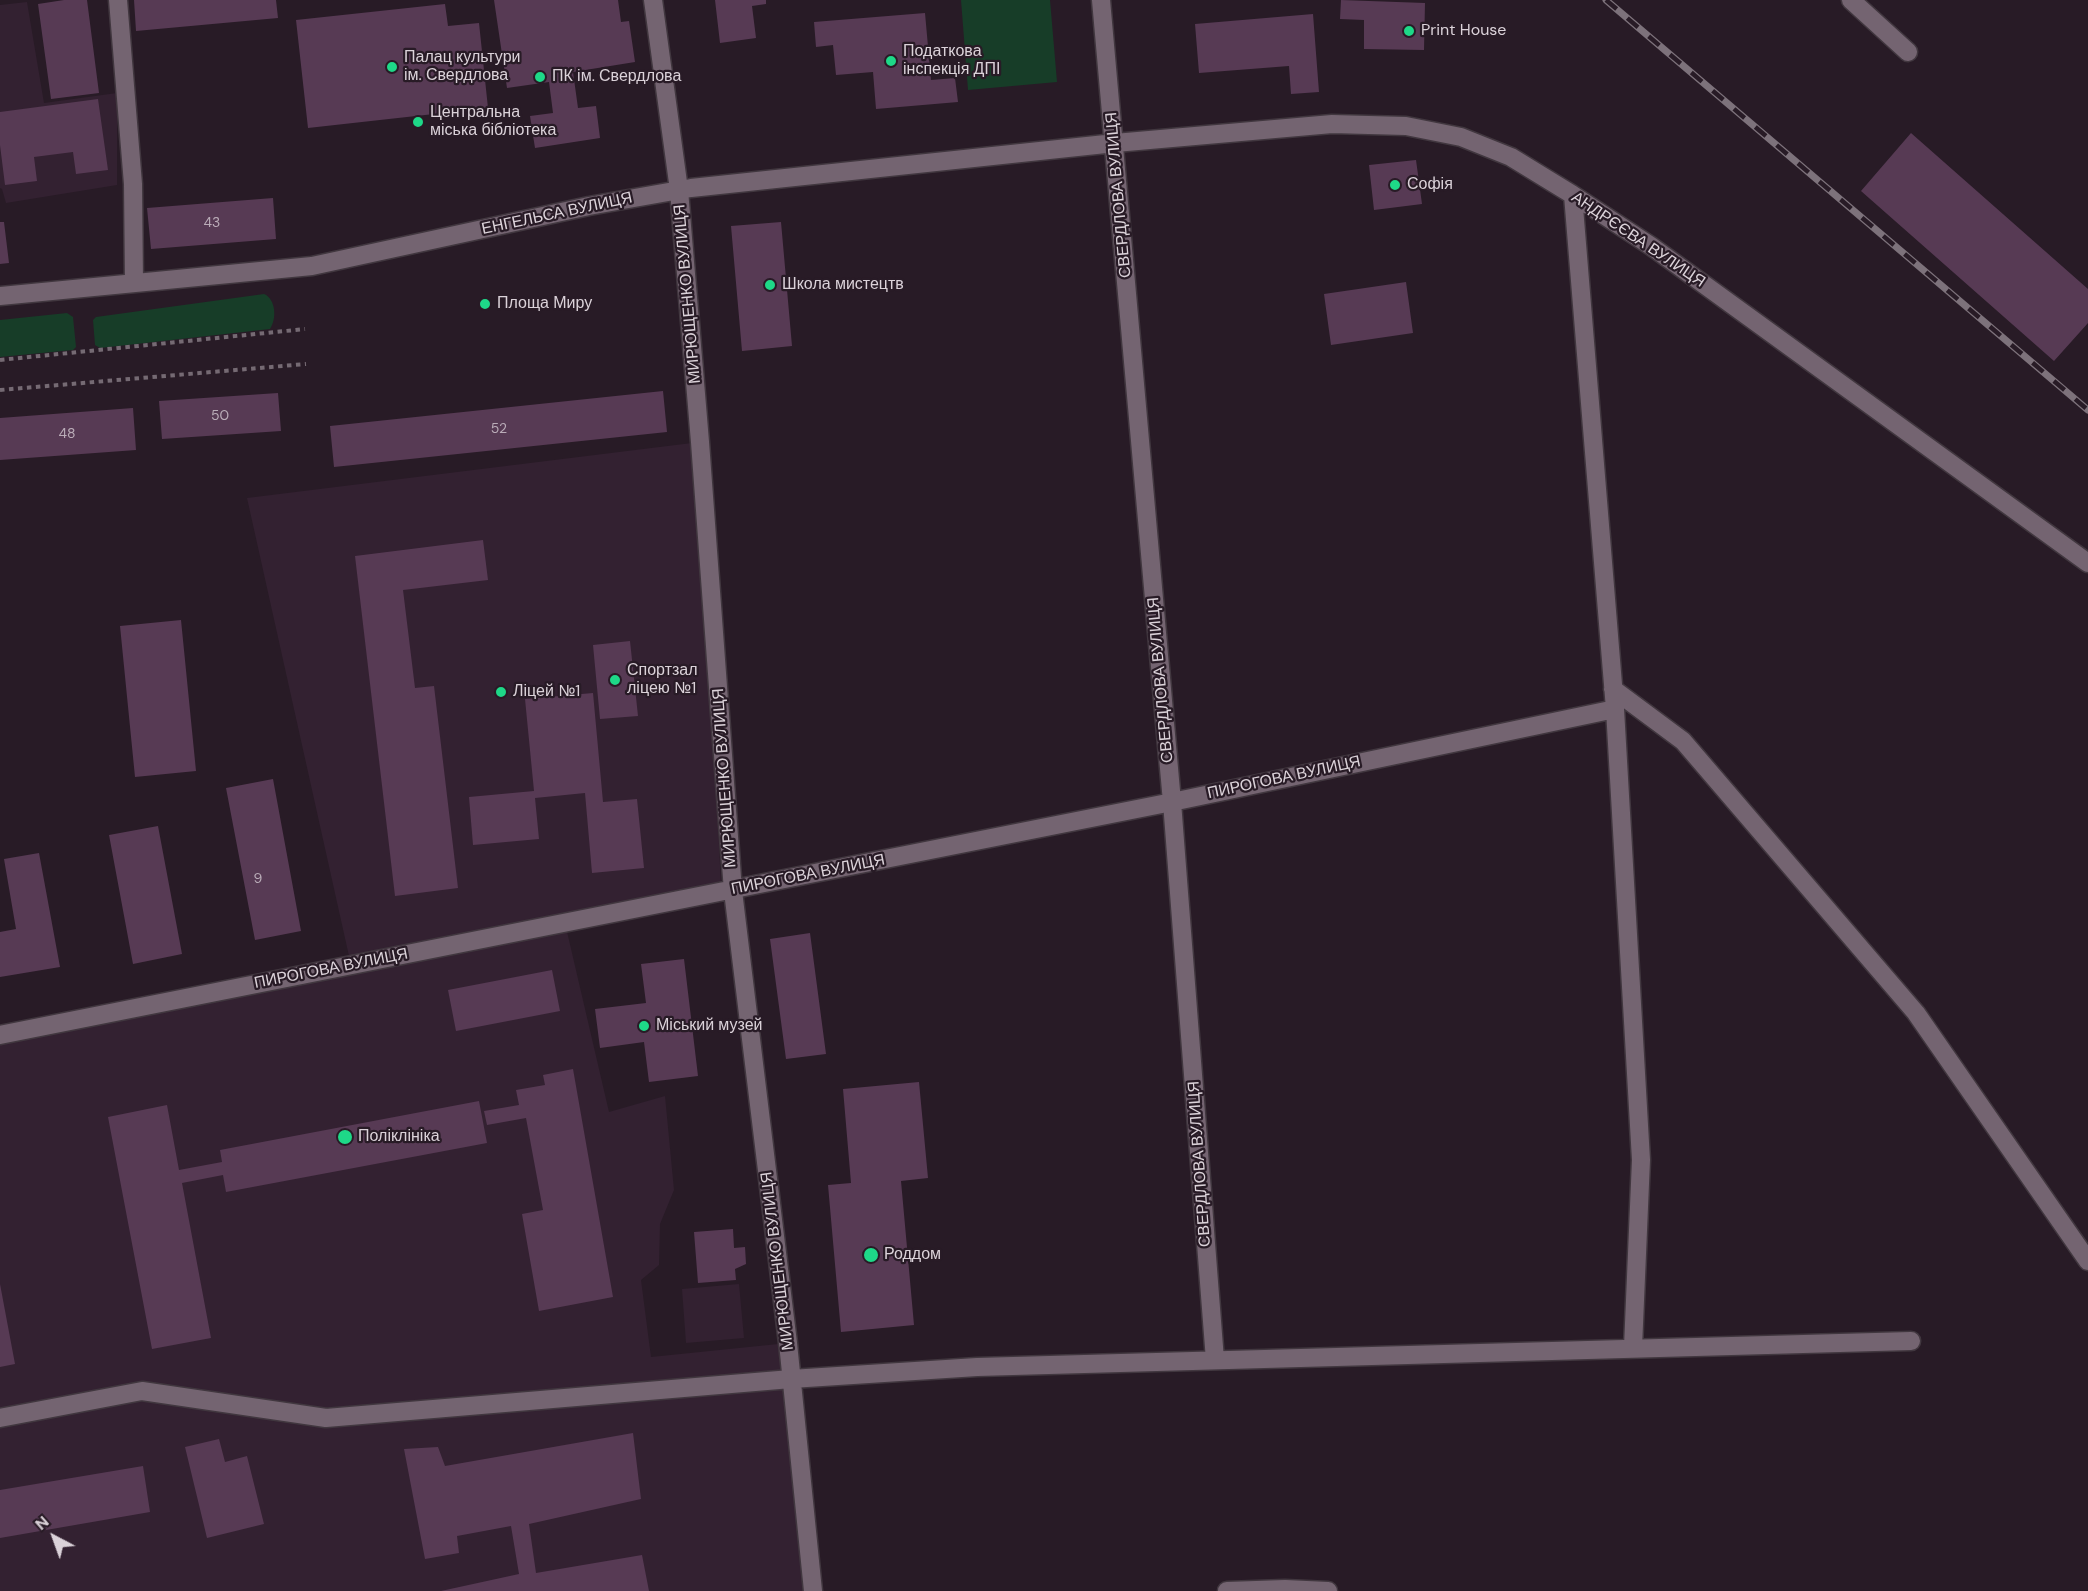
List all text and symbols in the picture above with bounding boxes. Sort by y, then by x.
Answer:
place label: Print House [1421,21,1506,41]
marker: Print House [1402,24,1416,38]
place label: Податкова інспекція ДПІ [903,42,1000,80]
place label: Палац культури ім. Свердлова [404,48,520,86]
marker: Податкова інспекція ДПІ [884,54,898,68]
marker: Палац культури ім. Свердлова [385,60,399,74]
place label: ПК ім. Свердлова [552,67,681,87]
marker: ПК ім. Свердлова [533,70,547,84]
place label: Центральна міська бібліотека [430,103,556,141]
street label: СВЕРДЛОВА ВУЛИЦЯ [1102,111,1136,279]
marker: Центральна міська бібліотека [411,115,425,129]
place label: Софія [1407,175,1453,195]
marker: Софія [1388,178,1402,192]
street label: АНДРЄЄВА ВУЛИЦЯ [1568,188,1708,292]
street label: ЕНГЕЛЬСА ВУЛИЦЯ [480,189,634,239]
street label: МИРЮЩЕНКО ВУЛИЦЯ [671,204,705,384]
house number: 43 [204,215,220,231]
place label: Школа мистецтв [782,275,904,295]
marker: Школа мистецтв [763,278,777,292]
place label: Площа Миру [497,294,592,314]
marker: Площа Миру [478,297,492,311]
house number: 50 [211,408,229,424]
house number: 52 [491,421,507,437]
house number: 48 [58,426,76,442]
street label: СВЕРДЛОВА ВУЛИЦЯ [1144,596,1178,764]
place label: Спортзал ліцею №1 [627,661,698,699]
marker: Спортзал ліцею №1 [608,673,622,687]
place label: Ліцей №1 [513,682,580,702]
marker: Ліцей №1 [494,685,508,699]
street label: МИРЮЩЕНКО ВУЛИЦЯ [709,688,741,868]
street label: ПИРОГОВА ВУЛИЦЯ [1206,752,1362,804]
street label: ПИРОГОВА ВУЛИЦЯ [729,851,887,899]
house number: 9 [254,871,262,887]
street label: ПИРОГОВА ВУЛИЦЯ [252,945,410,993]
place label: Міський музей [656,1016,763,1036]
marker: Міський музей [637,1019,651,1033]
street label: СВЕРДЛОВА ВУЛИЦЯ [1185,1080,1215,1248]
place label: Поліклініка [358,1127,440,1147]
marker: Поліклініка [336,1128,354,1146]
street label: МИРЮЩЕНКО ВУЛИЦЯ [758,1171,798,1351]
place label: Роддом [884,1245,941,1265]
marker: Роддом [862,1246,880,1264]
north arrow [24,1507,84,1567]
text: N [31,1511,53,1535]

